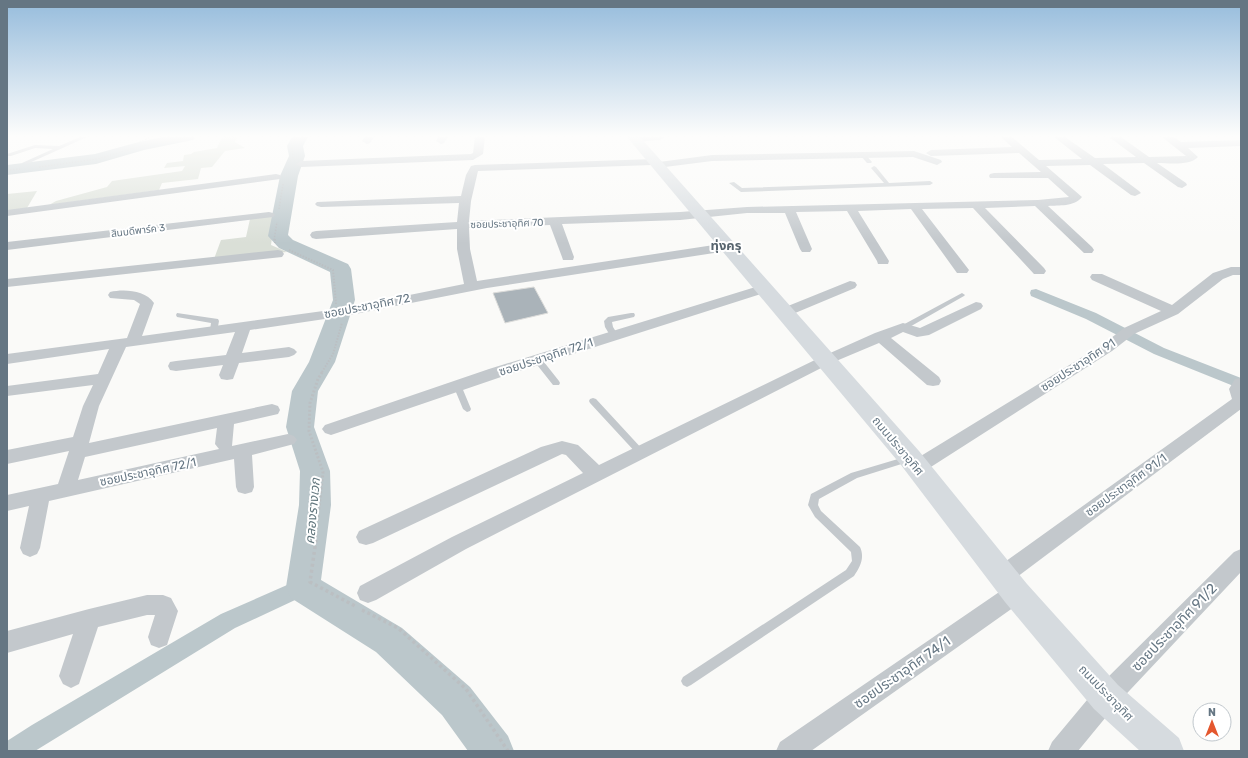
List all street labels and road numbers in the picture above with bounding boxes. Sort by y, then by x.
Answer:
street label: ซอยประชาอุทิศ 70 [470,217,544,231]
street label: สินบดีพาร์ค 3 [110,222,166,240]
street label: ซอยประชาอุทิศ 72 [323,291,411,321]
street label: ซอยประชาอุทิศ 72/1 [497,335,595,379]
street label: ซอยประชาอุทิศ 91 [1038,336,1118,394]
street label: ถนนประชาอุทิศ [869,414,927,478]
street label: ซอยประชาอุทิศ 91/1 [1083,451,1169,519]
street label: ซอยประชาอุทิศ 72/1 [99,455,197,489]
street label: ซอยประชาอุทิศ 91/2 [1128,580,1221,675]
street label: ซอยประชาอุทิศ 74/1 [851,633,954,712]
street label: ถนนประชาอุทิศ [1076,662,1136,724]

